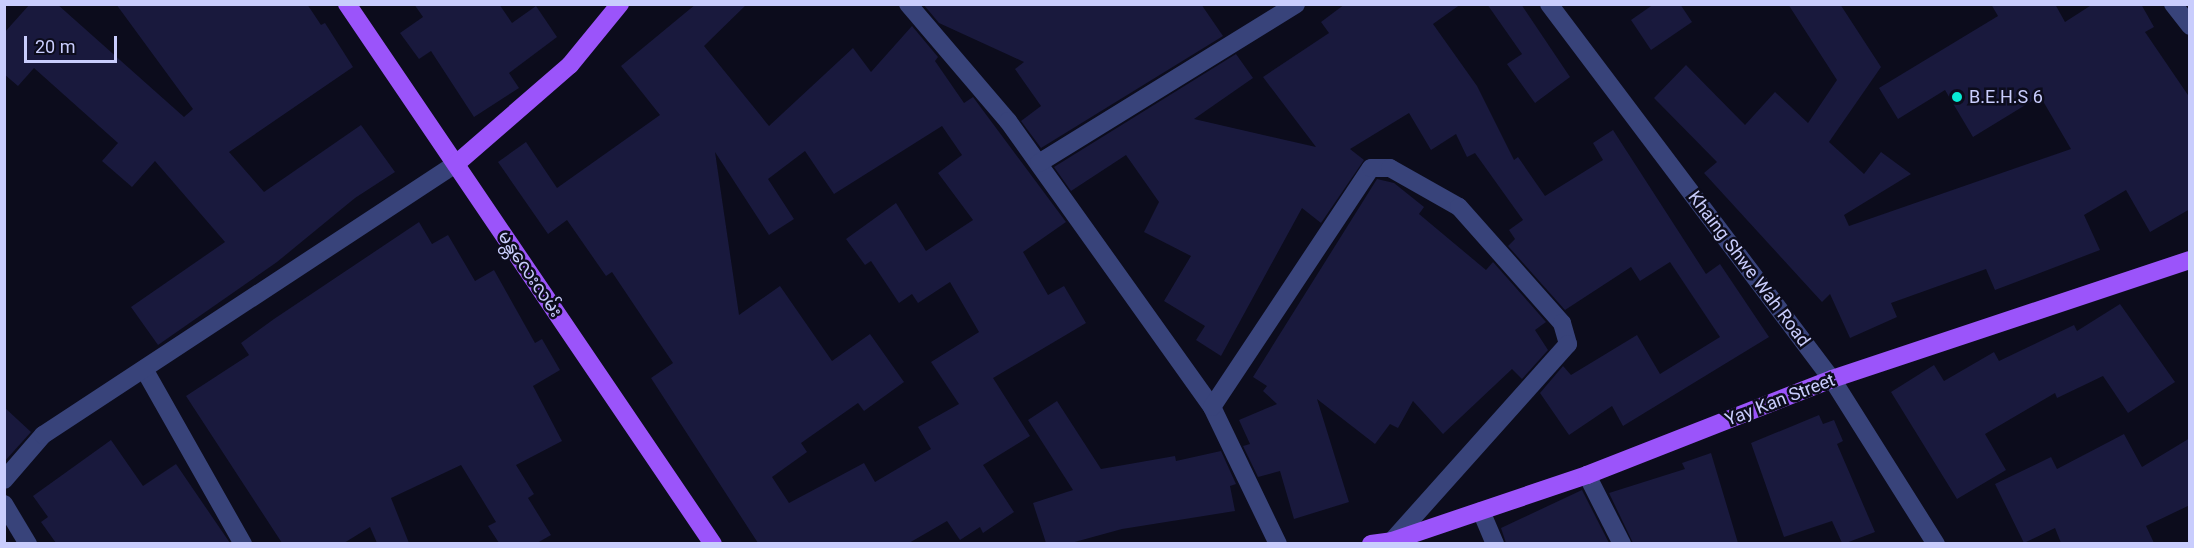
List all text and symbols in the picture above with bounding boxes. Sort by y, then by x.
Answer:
scale bar [27,24,120,62]
text: 20 m [35,36,75,57]
place label: B.E.H.S 6 [1969,86,2043,108]
marker: B.E.H.S 6 [1950,90,1964,104]
street label: Khaing Shwe Wah Road [1683,187,1815,351]
street label: မန္တလေးလမ်း [493,227,567,321]
street label: Yay Kan Street [1722,369,1838,431]

